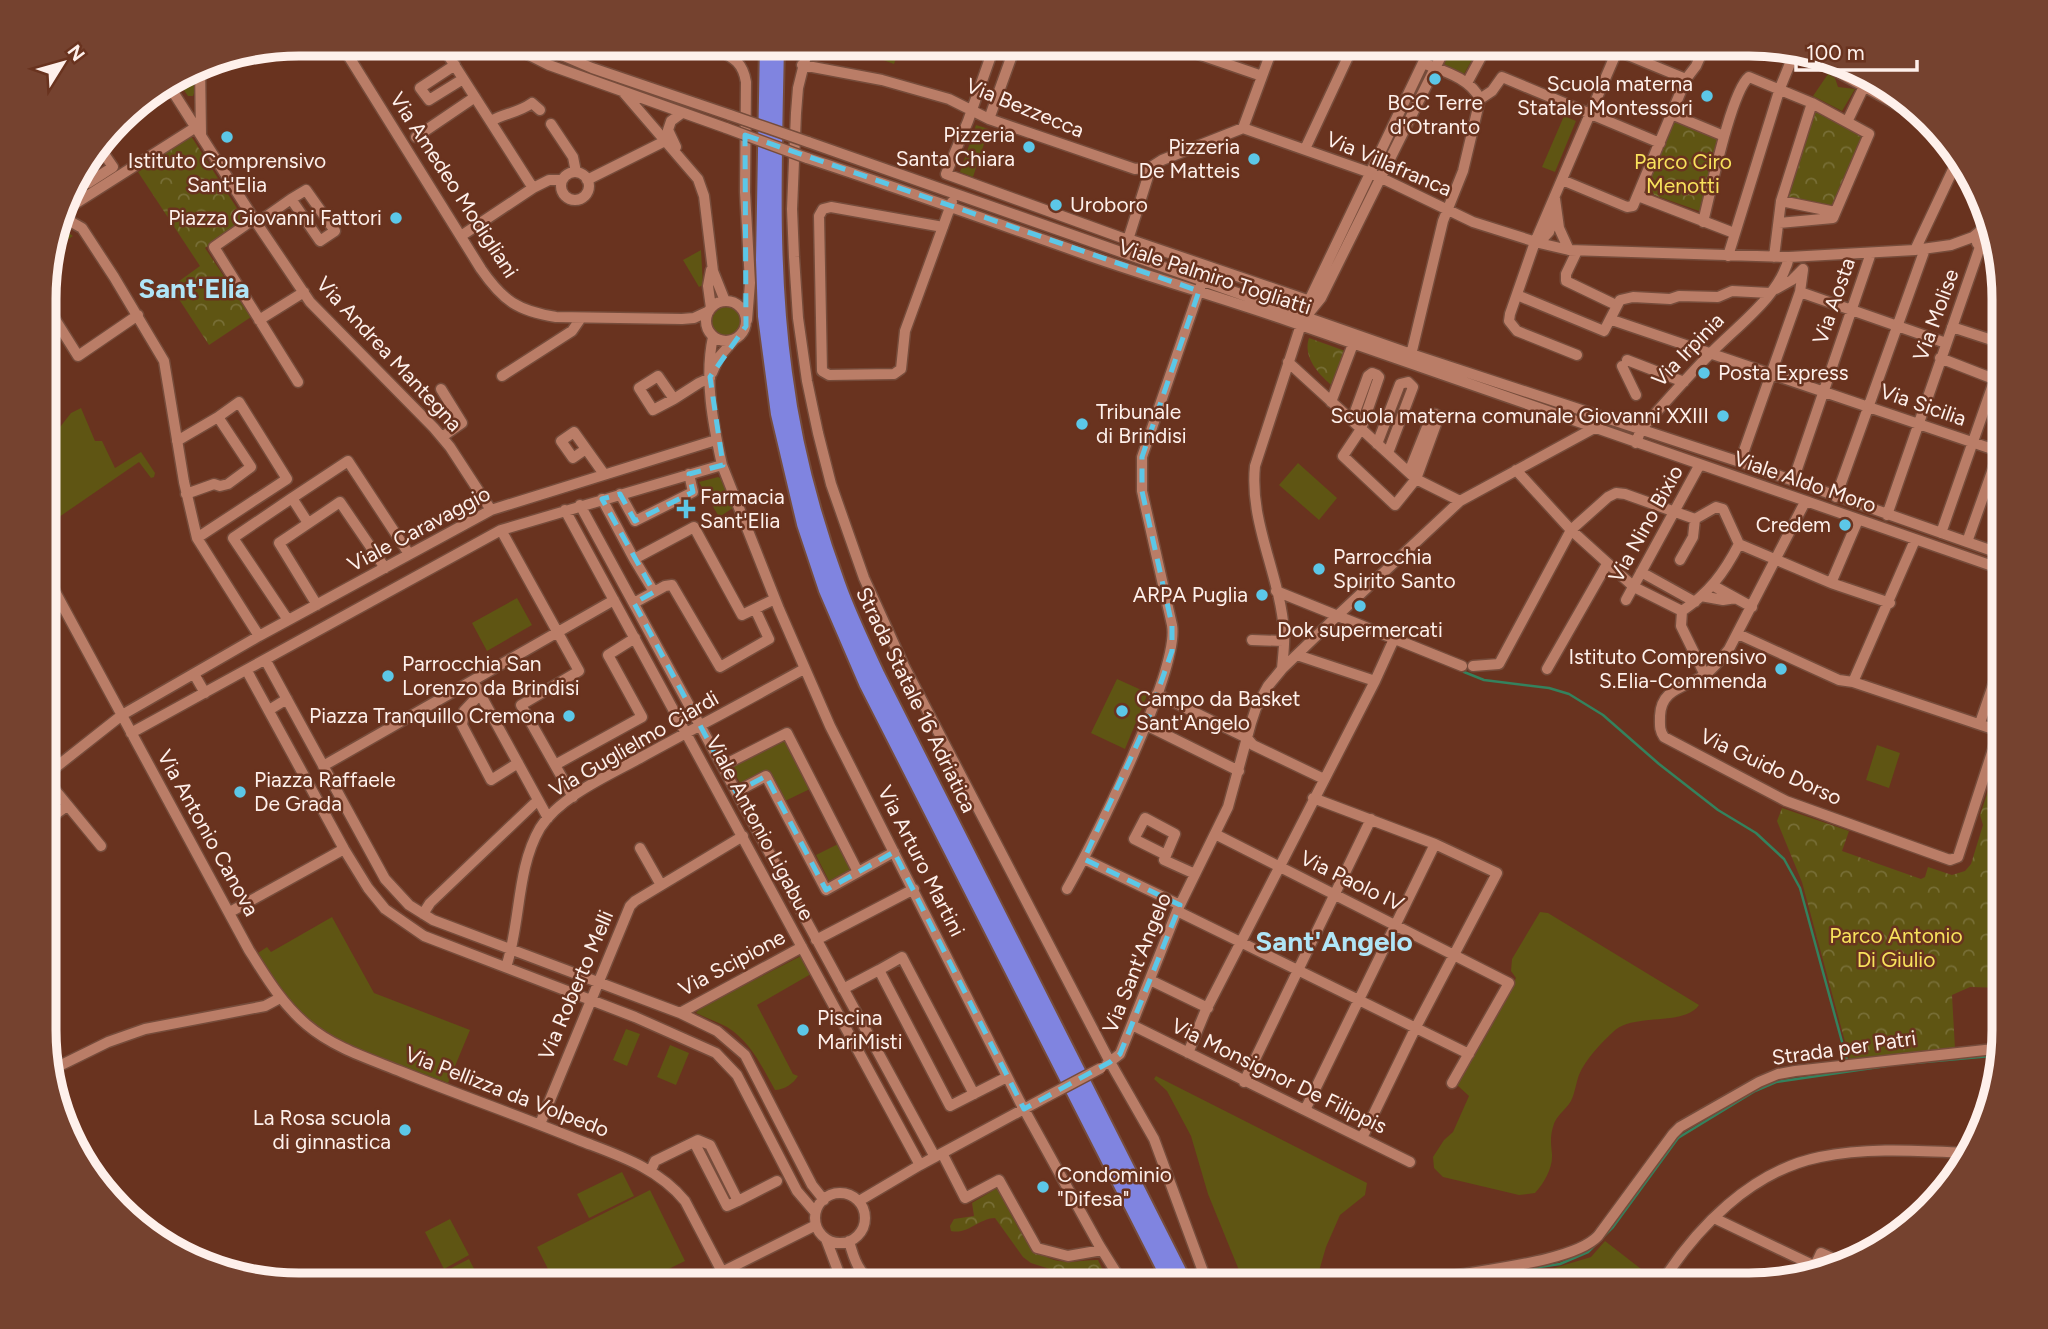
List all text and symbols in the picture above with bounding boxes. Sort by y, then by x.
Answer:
north arrow [28,28,98,98]
scale bar [1796,28,1917,72]
text: N [63,40,90,66]
text: 100 m [1806,40,1865,65]
marker: BCC Terre d'Otranto [1427,71,1443,87]
place label: Scuola materna Statale Montessori [1517,71,1693,120]
street label: Via Bezzecca [962,73,1088,143]
street label: Via Amedeo Modigliani [385,87,524,282]
marker: Scuola materna Statale Montessori [1699,88,1715,104]
place label: BCC Terre d'Otranto [1387,90,1483,139]
place label: Pizzeria Santa Chiara [896,122,1015,171]
street label: Via Villafranca [1323,126,1456,201]
marker: Istituto Comprensivo Sant'Elia [219,129,235,145]
place label: Pizzeria De Matteis [1138,134,1240,183]
marker: Pizzeria Santa Chiara [1021,139,1037,155]
place label: Istituto Comprensivo Sant'Elia [128,148,326,197]
park label: Parco Ciro Menotti [1634,149,1732,198]
marker: Pizzeria De Matteis [1246,151,1262,167]
place label: Uroboro [1070,192,1148,217]
marker: Uroboro [1048,197,1064,213]
place label: Piazza Giovanni Fattori [168,205,382,230]
marker: Piazza Giovanni Fattori [388,210,404,226]
street label: Viale Palmiro Togliatti [1115,233,1315,320]
street label: Via Aosta [1807,254,1860,347]
street label: Via Molise [1907,265,1964,364]
district label: Sant'Elia [138,271,250,305]
street label: Via Andrea Mantegna [311,271,468,436]
street label: Via Irpinia [1646,308,1729,392]
place label: Posta Express [1718,360,1849,385]
marker: Posta Express [1696,365,1712,381]
street label: Via Sicilia [1877,378,1970,431]
place label: Tribunale di Brindisi [1096,399,1187,448]
place label: Scuola materna comunale Giovanni XXIII [1330,403,1709,428]
marker: Scuola materna comunale Giovanni XXIII [1715,408,1731,424]
marker: Tribunale di Brindisi [1074,416,1090,432]
street label: Viale Aldo Moro [1731,445,1880,518]
street label: Via Nino Bixio [1603,461,1688,587]
street label: Viale Caravaggio [343,480,494,577]
place label: Farmacia Sant'Elia [700,484,785,533]
marker: Farmacia Sant'Elia [678,501,694,517]
place label: Credem [1756,512,1831,537]
marker: Credem [1837,517,1853,533]
place label: Parrocchia Spirito Santo [1333,544,1456,593]
marker: Parrocchia Spirito Santo [1311,561,1327,577]
place label: ARPA Puglia [1133,582,1248,607]
street label: Strada Statale 16 Adriatica [851,583,982,817]
marker: ARPA Puglia [1254,587,1270,603]
marker: Dok supermercati [1352,598,1368,614]
place label: Dok supermercati [1277,617,1443,642]
place label: Istituto Comprensivo S.Elia-Commenda [1568,644,1767,693]
place label: Parrocchia San Lorenzo da Brindisi [402,651,580,700]
marker: Istituto Comprensivo S.Elia-Commenda [1773,661,1789,677]
marker: Parrocchia San Lorenzo da Brindisi [380,668,396,684]
street label: Via Guglielmo Ciardi [545,685,723,802]
place label: Campo da Basket Sant'Angelo [1136,686,1300,735]
place label: Piazza Tranquillo Cremona [309,703,555,728]
marker: Campo da Basket Sant'Angelo [1114,703,1130,719]
marker: Piazza Tranquillo Cremona [561,708,577,724]
street label: Via Guido Dorso [1696,723,1846,810]
street label: Viale Antonio Ligabue [701,731,820,924]
street label: Via Antonio Canova [152,745,264,920]
place label: Piazza Raffaele De Grada [254,767,396,816]
street label: Via Arturo Martini [873,781,970,940]
marker: Piazza Raffaele De Grada [232,784,248,800]
street label: Via Paolo IV [1296,845,1409,917]
street label: Via Sant'Angelo [1097,889,1176,1037]
street label: Via Roberto Melli [533,906,618,1063]
park label: Parco Antonio Di Giulio [1829,923,1963,972]
street label: Via Scipione [674,924,789,1001]
district label: Sant'Angelo [1255,924,1413,958]
place label: Piscina MariMisti [817,1005,903,1054]
street label: Via Monsignor De Filippis [1167,1012,1391,1139]
marker: Piscina MariMisti [795,1022,811,1038]
street label: Strada per Patri [1770,1025,1918,1070]
street label: Via Pellizza da Volpedo [402,1041,613,1142]
place label: La Rosa scuola di ginnastica [253,1105,391,1154]
marker: La Rosa scuola di ginnastica [397,1122,413,1138]
place label: Condominio "Difesa" [1057,1162,1172,1211]
marker: Condominio "Difesa" [1035,1179,1051,1195]

